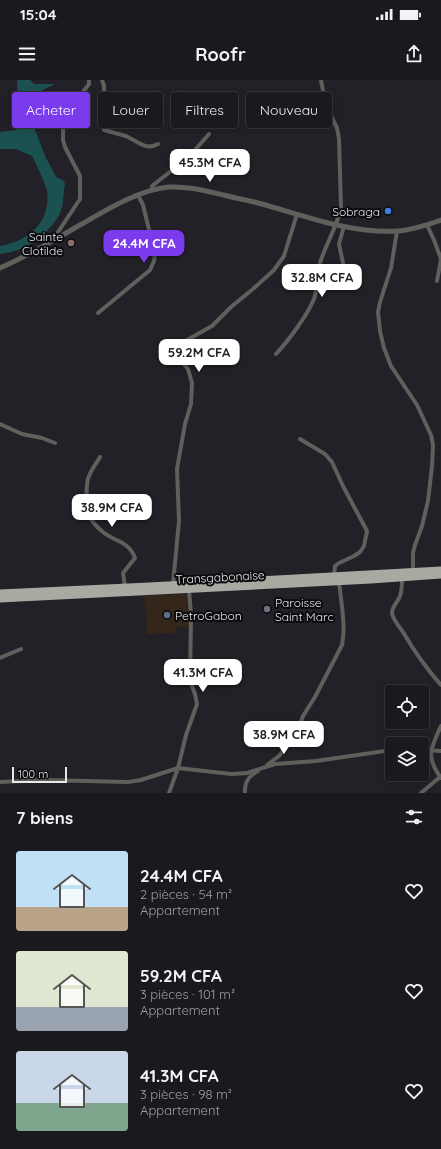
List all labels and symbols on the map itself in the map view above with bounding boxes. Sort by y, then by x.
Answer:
pin: 45.3M CFA [164,149,256,183]
place label: Sobraga [332,204,380,219]
marker: Sobraga [383,206,393,216]
place label: Sainte Clotilde [22,229,63,258]
pin: 24.4M CFA [98,230,190,264]
marker: Sainte Clotilde [66,238,76,248]
pin: 32.8M CFA [276,264,368,298]
pin: 59.2M CFA [153,339,245,373]
pin: 38.9M CFA [66,494,158,528]
street label: Transgabonaise [175,567,265,587]
place label: Paroisse Saint Marc [275,595,334,624]
marker: Paroisse Saint Marc [262,604,272,614]
place label: PetroGabon [175,608,242,623]
marker: PetroGabon [162,610,172,620]
pin: 41.3M CFA [157,659,249,693]
pin: 38.9M CFA [238,721,330,755]
scale bar [12,765,67,784]

